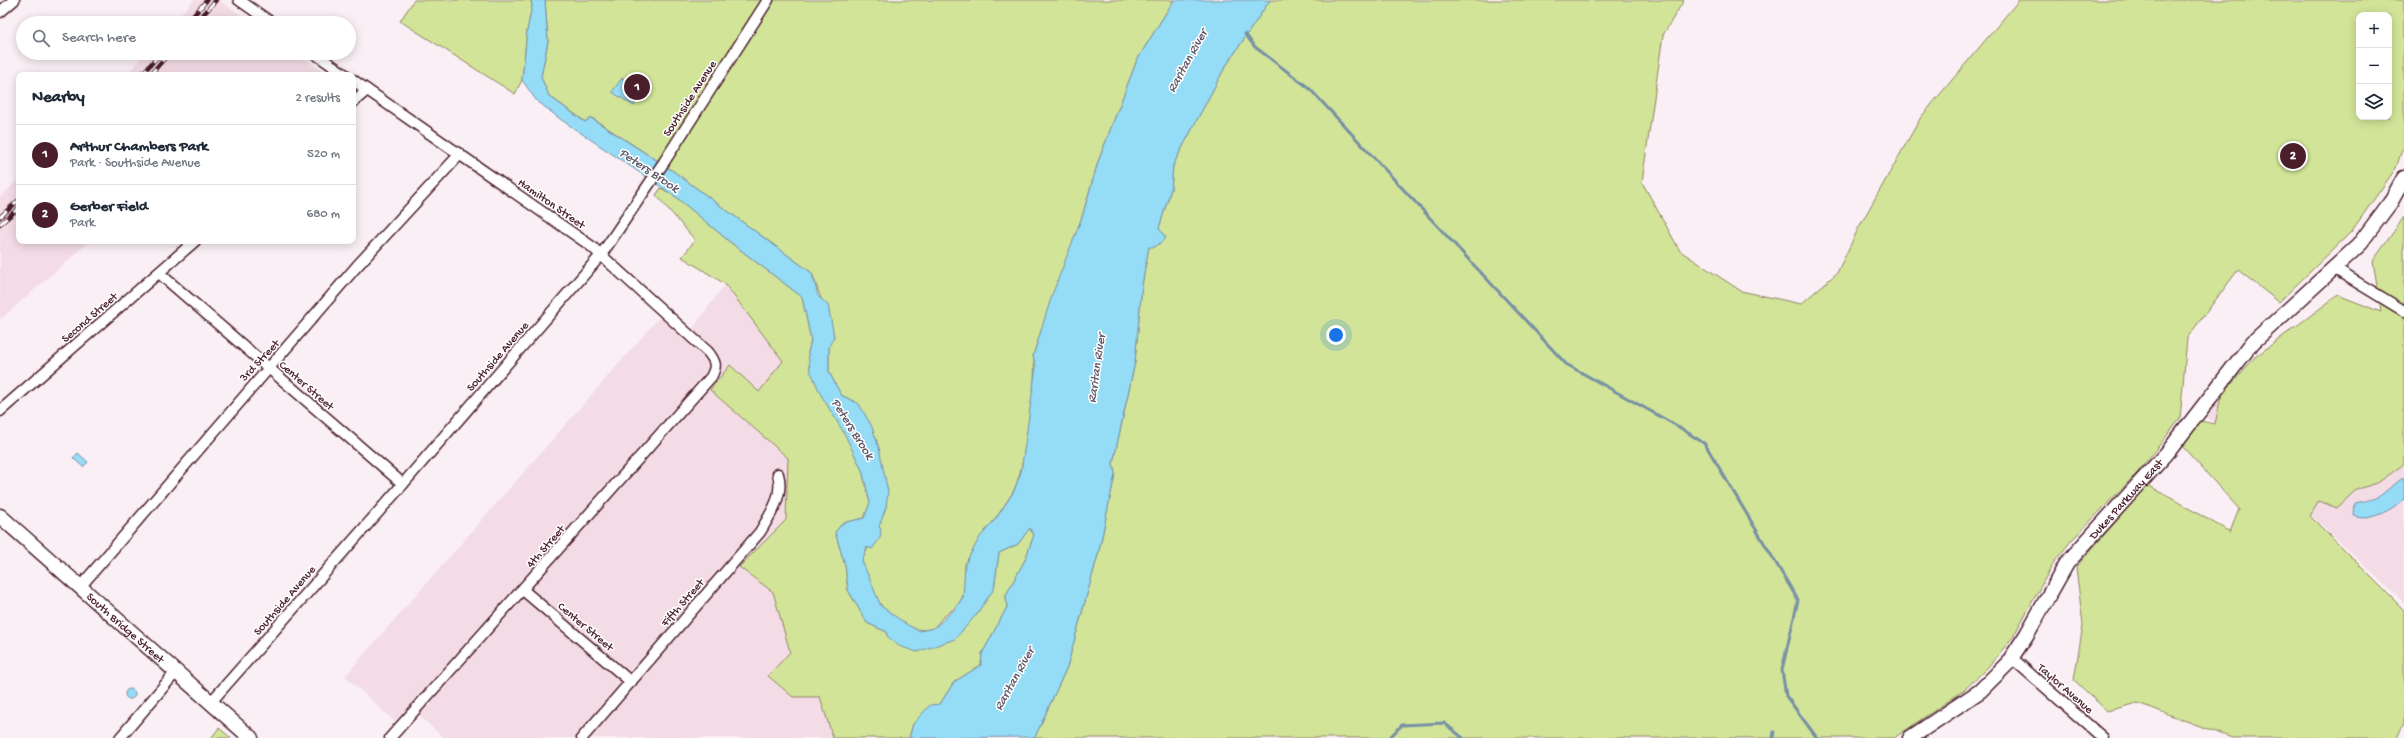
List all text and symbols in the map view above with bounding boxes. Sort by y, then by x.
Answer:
map controls [2356,12,2392,120]
button: + [2356,12,2392,48]
search box [16,16,356,60]
water label: Raritan River [1165,25,1213,95]
icon: search [30,27,52,49]
text: Search here [62,29,136,47]
button: − [2356,48,2392,84]
street label: Southside Avenue [661,58,721,140]
pin: 1 [624,72,650,102]
button: layers [2356,84,2392,120]
text: Nearby [32,88,85,108]
text: 2 results [295,91,340,106]
text: Arthur Chambers Park [70,138,208,156]
pin: 2 [2280,141,2306,171]
water label: Peters Brook [616,146,682,197]
text: 1 [42,147,48,162]
text: 520 m [307,147,340,162]
text: Park · Southside Avenue [70,156,200,171]
street label: Hamilton Street [515,176,588,234]
text: Gerber Field [70,198,148,216]
text: 2 [42,207,48,222]
text: 680 m [307,207,340,222]
text: Park [70,216,95,231]
street label: Second Street [59,290,122,347]
street label: Southside Avenue [464,319,533,395]
your location [1326,325,1346,345]
water label: Raritan River [1085,330,1110,404]
street label: 3rd Street [237,337,284,386]
street label: Center Street [275,359,337,415]
water label: Peters Brook [827,396,877,464]
street label: Dukes Parkway East [2086,456,2168,544]
street label: 4th Street [524,522,570,571]
street label: Southside Avenue [251,563,320,639]
street label: Fifth Street [658,576,709,631]
street label: South Bridge Street [83,591,167,668]
street label: Center Street [554,600,616,656]
water label: Raritan River [992,643,1040,713]
street label: Taylor Avenue [2033,661,2096,718]

